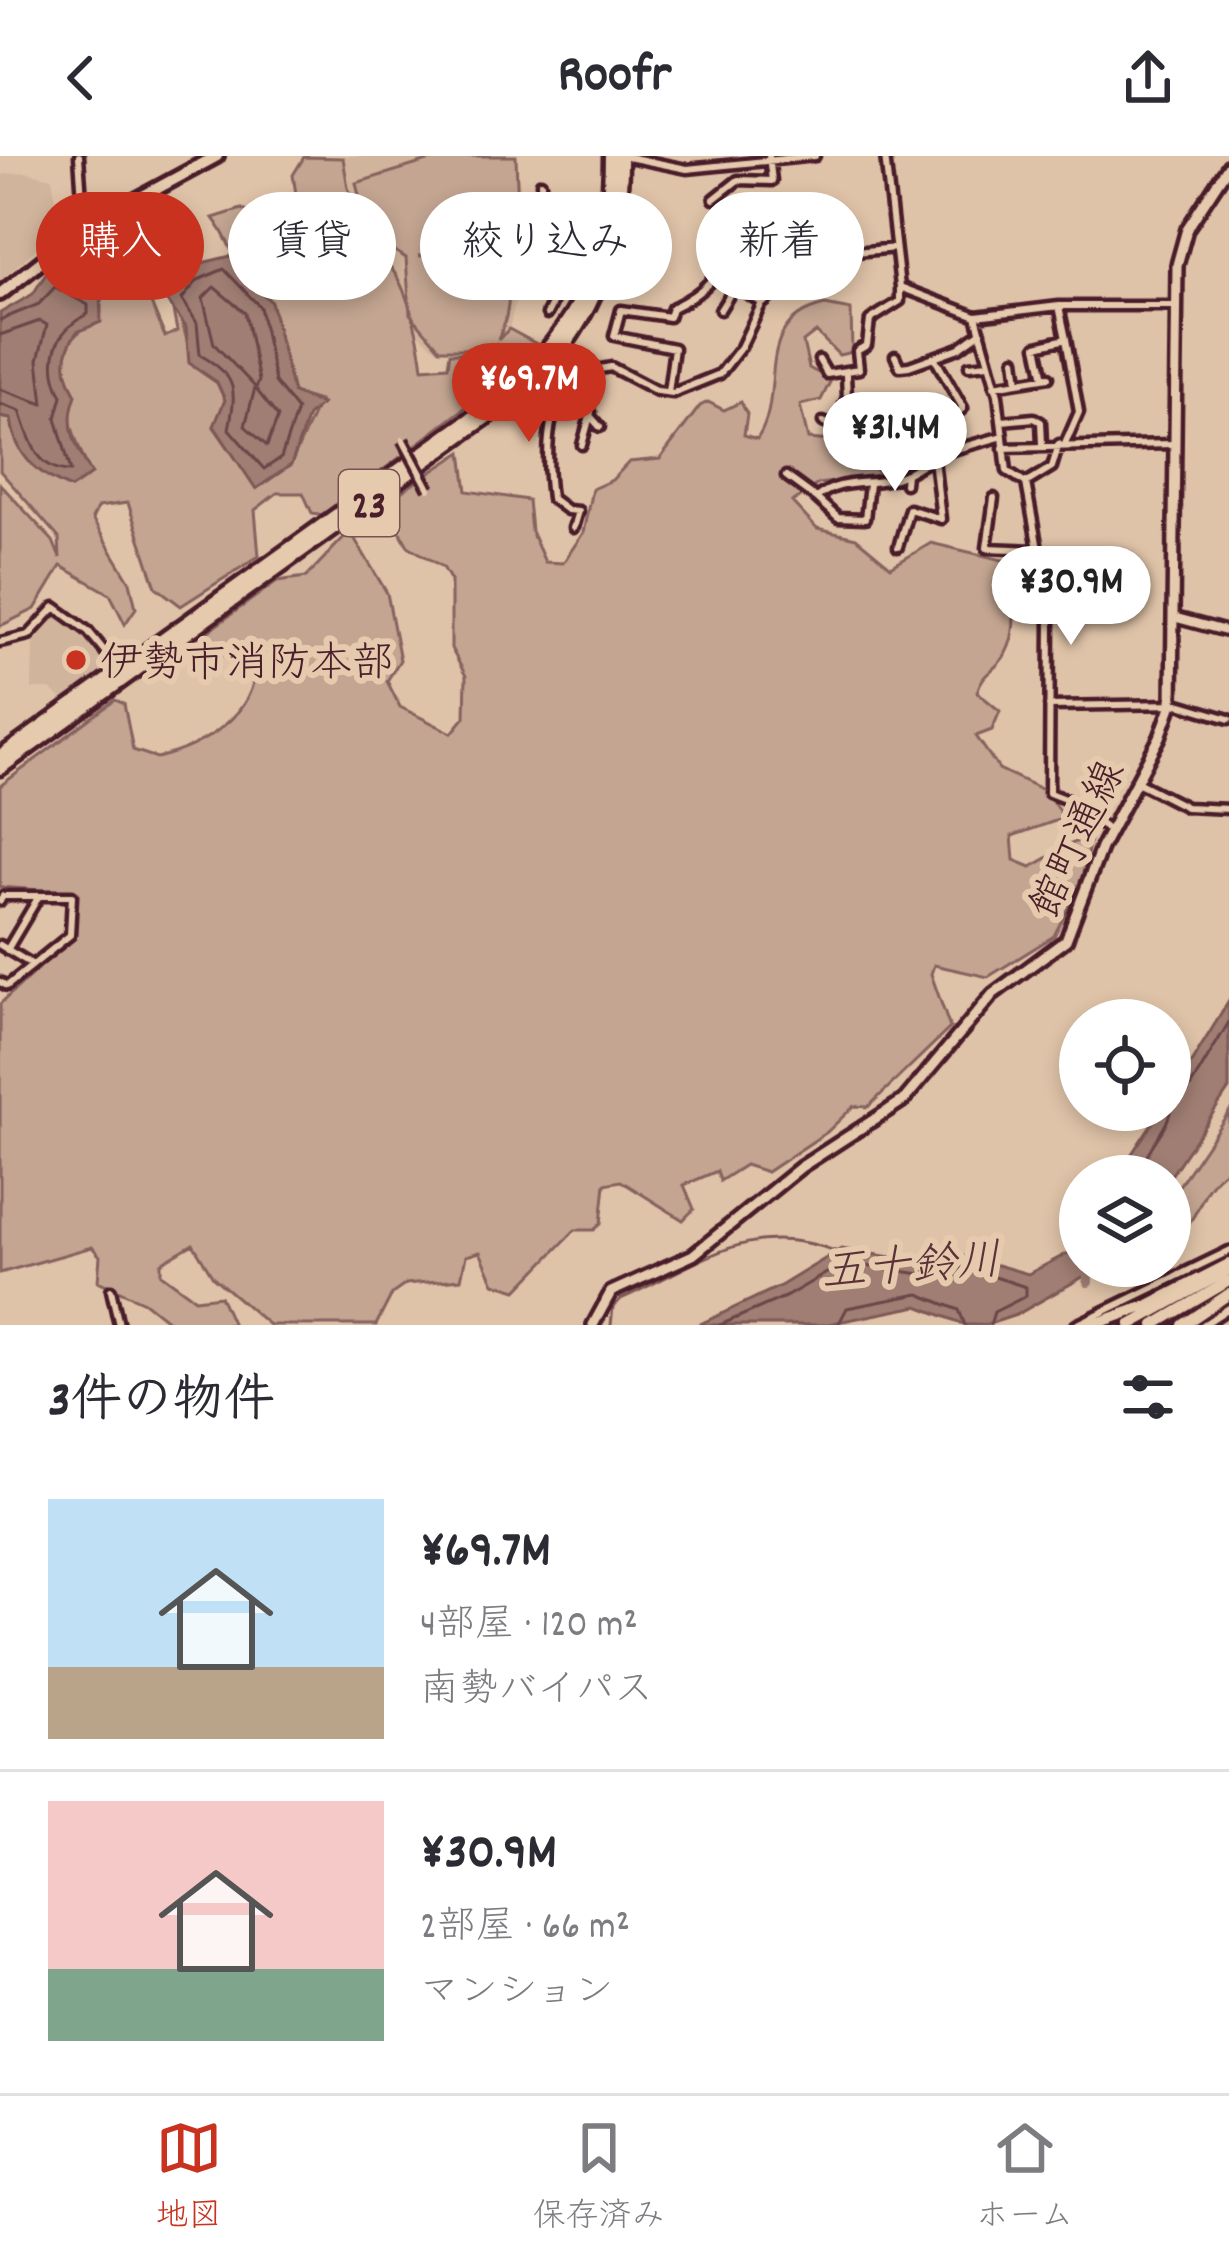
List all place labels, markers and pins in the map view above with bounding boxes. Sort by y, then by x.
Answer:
pin: ¥69.7M [431,343,627,445]
pin: ¥31.4M [797,392,993,494]
pin: ¥30.9M [973,546,1169,648]
place label: 伊勢市消防本部 [100,637,394,697]
marker: 伊勢市消防本部 [63,647,89,673]

